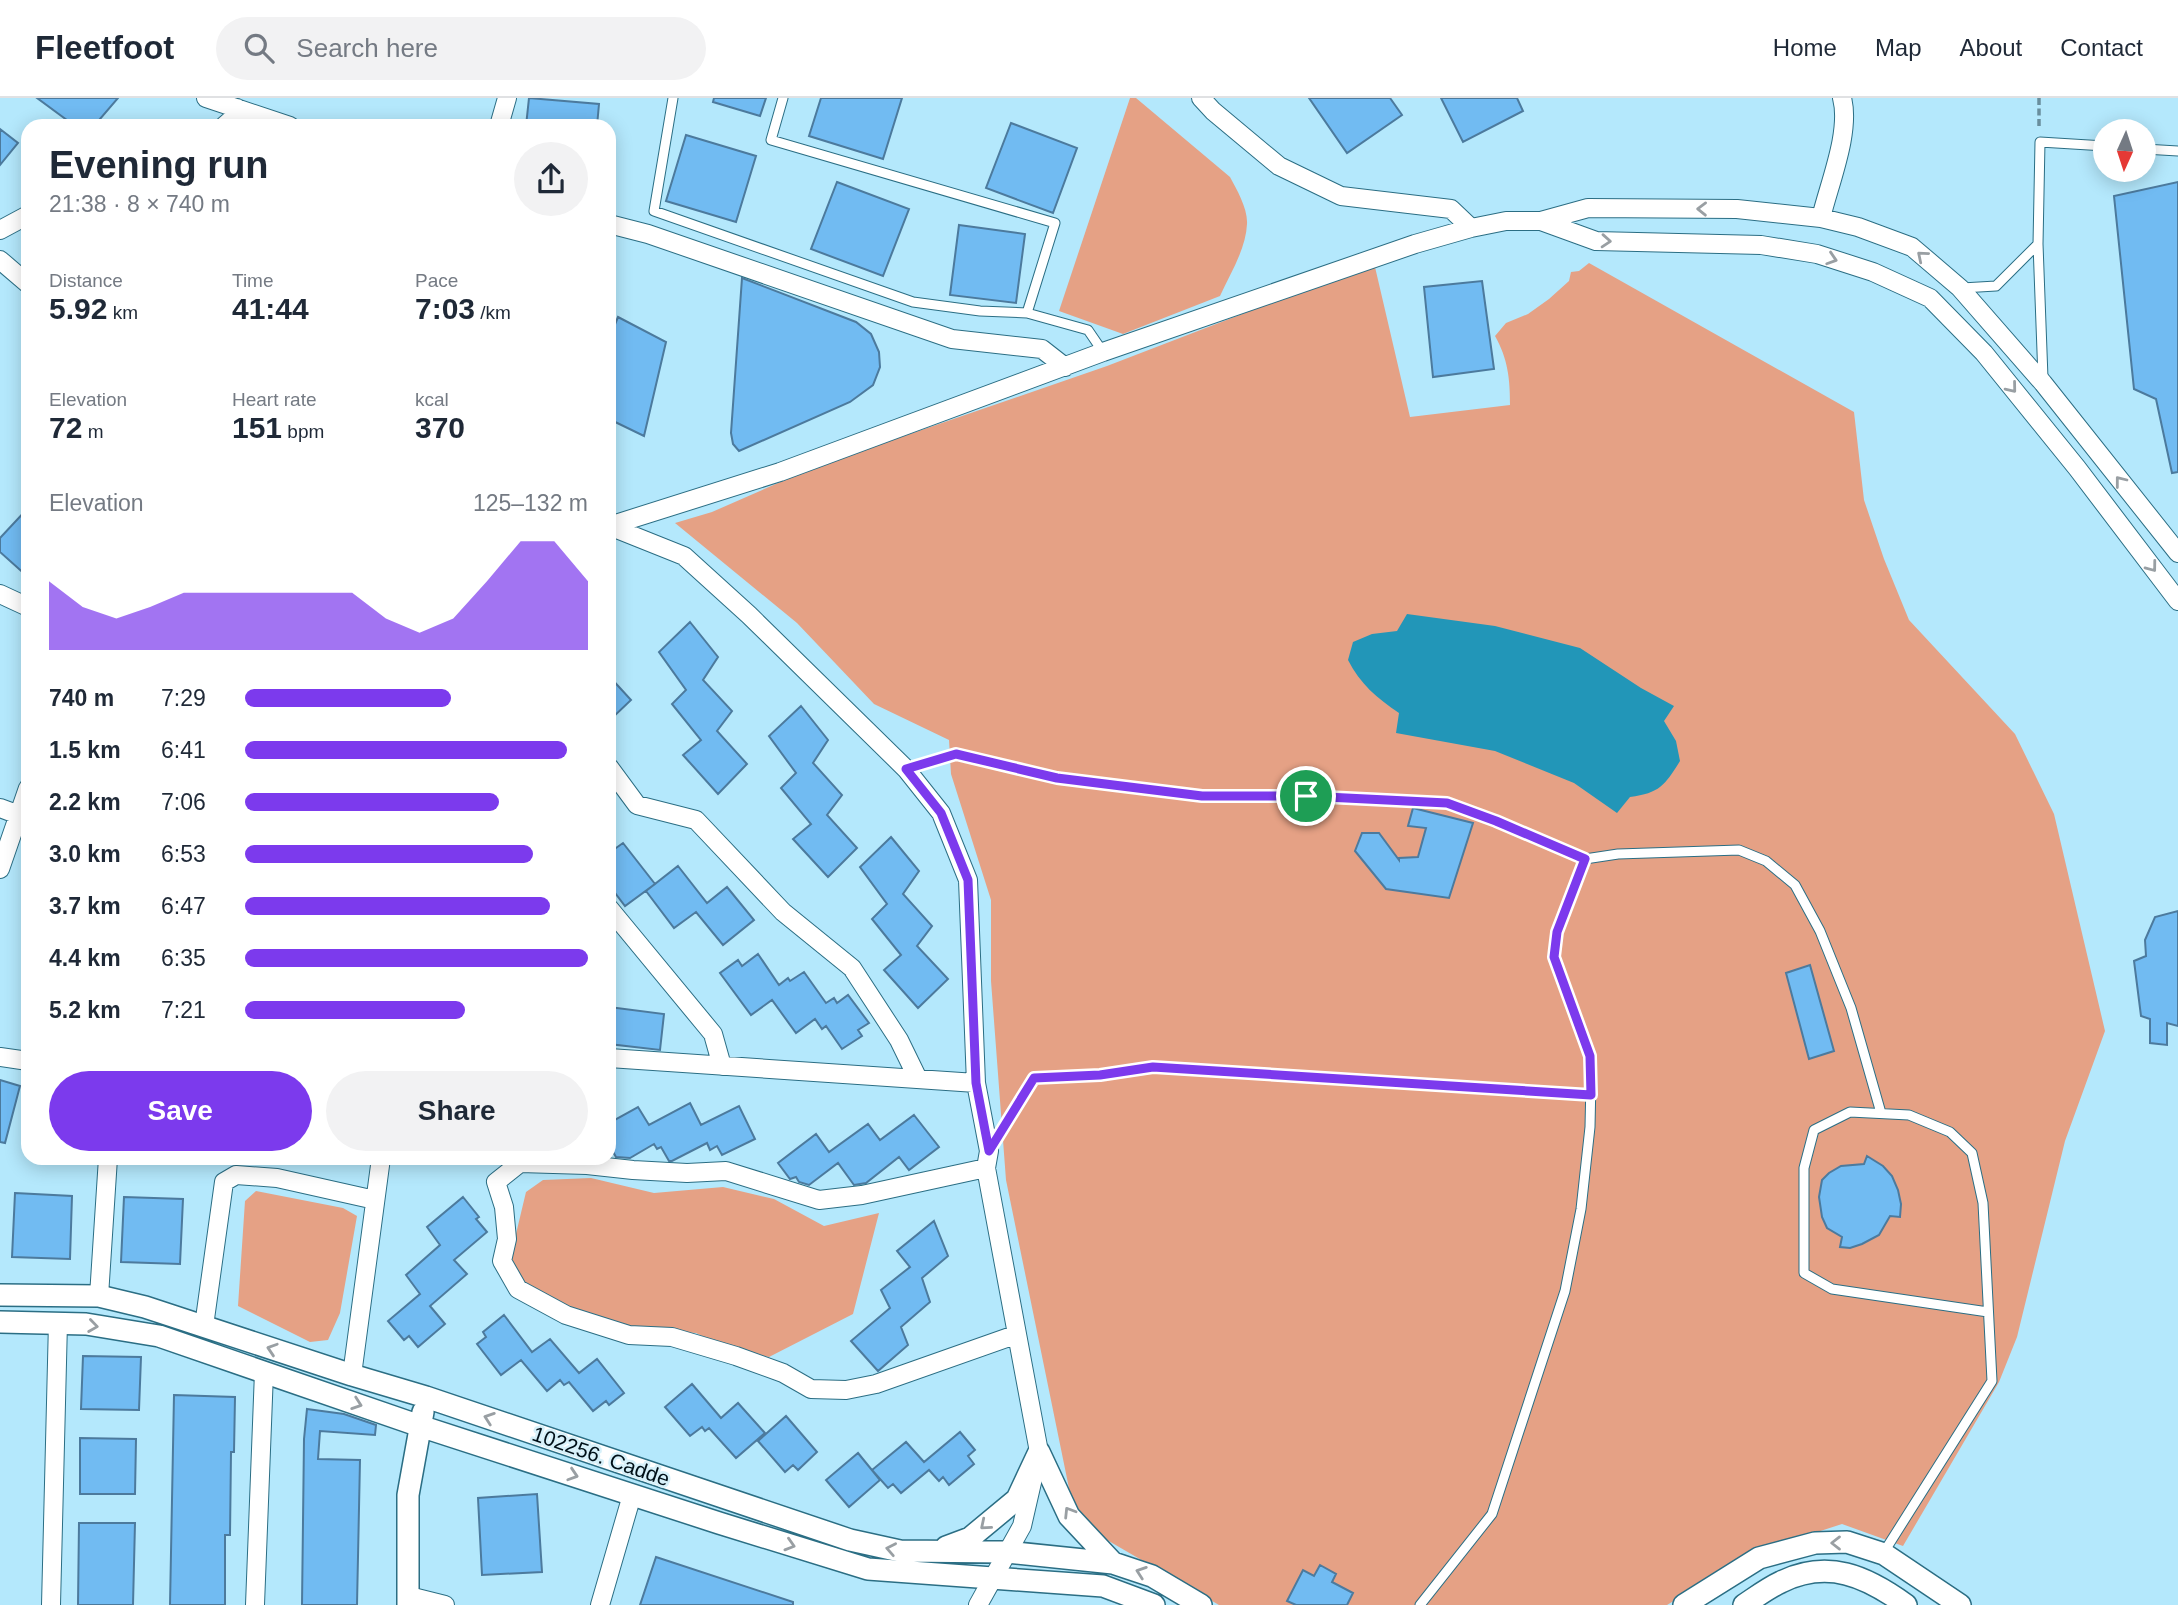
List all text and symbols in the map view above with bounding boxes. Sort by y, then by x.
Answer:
search box [216,17,706,80]
text: Fleetfoot [35,29,174,66]
icon: search [240,29,278,67]
text: Search here [296,33,438,63]
text: Home [1773,34,1837,61]
text: Map [1875,34,1922,61]
text: About [1960,34,2022,61]
text: Contact [2060,34,2143,61]
north arrow [2093,119,2156,182]
map controls [2093,119,2156,182]
button: share [514,142,588,216]
text: Evening run [49,144,269,186]
text: 21:38 · 8 × 740 m [49,191,230,217]
one-way arrow [1697,201,1707,217]
one-way arrow [1600,233,1611,248]
one-way arrow [1825,251,1837,265]
one-way arrow [1917,251,1929,264]
text: Distance [49,270,123,291]
text: Time [232,270,274,291]
text: Pace [415,270,458,291]
text: 5.92 [49,292,107,325]
text: 41:44 [232,292,309,325]
text: 7:03 [415,292,475,325]
text: km [107,302,138,323]
text: /km [475,302,511,323]
one-way arrow [2004,379,2016,392]
text: Elevation [49,389,127,410]
text: Heart rate [232,389,316,410]
text: kcal [415,389,449,410]
text: 72 [49,411,82,444]
text: 151 [232,411,282,444]
text: 370 [415,411,465,444]
text: m [82,421,103,442]
text: bpm [282,421,324,442]
one-way arrow [2116,476,2129,488]
text: Elevation [49,490,144,516]
text: 125–132 m [473,490,588,516]
one-way arrow [2143,559,2156,572]
text: 740 m [49,685,114,711]
text: 7:29 [161,685,206,711]
text: 1.5 km [49,737,121,763]
text: 6:41 [161,737,206,763]
pin [1276,766,1336,826]
icon: arrive [1287,777,1325,815]
text: 2.2 km [49,789,121,815]
text: 7:06 [161,789,206,815]
text: 3.0 km [49,841,121,867]
text: 6:53 [161,841,206,867]
text: 3.7 km [49,893,121,919]
text: 6:47 [161,893,206,919]
text: 4.4 km [49,945,121,971]
text: 6:35 [161,945,206,971]
text: 5.2 km [49,997,121,1023]
text: 7:21 [161,997,206,1023]
button: Save [49,1071,312,1151]
button: Share [326,1071,588,1151]
one-way arrow [87,1318,98,1333]
one-way arrow [267,1342,279,1357]
one-way arrow [350,1396,362,1410]
one-way arrow [483,1412,495,1426]
street label: 102256. Cadde [529,1422,673,1490]
one-way arrow [567,1467,579,1482]
one-way arrow [1064,1507,1077,1520]
one-way arrow [981,1517,994,1529]
one-way arrow [1830,1535,1840,1551]
one-way arrow [783,1536,795,1551]
one-way arrow [885,1542,897,1557]
one-way arrow [1135,1566,1148,1580]

